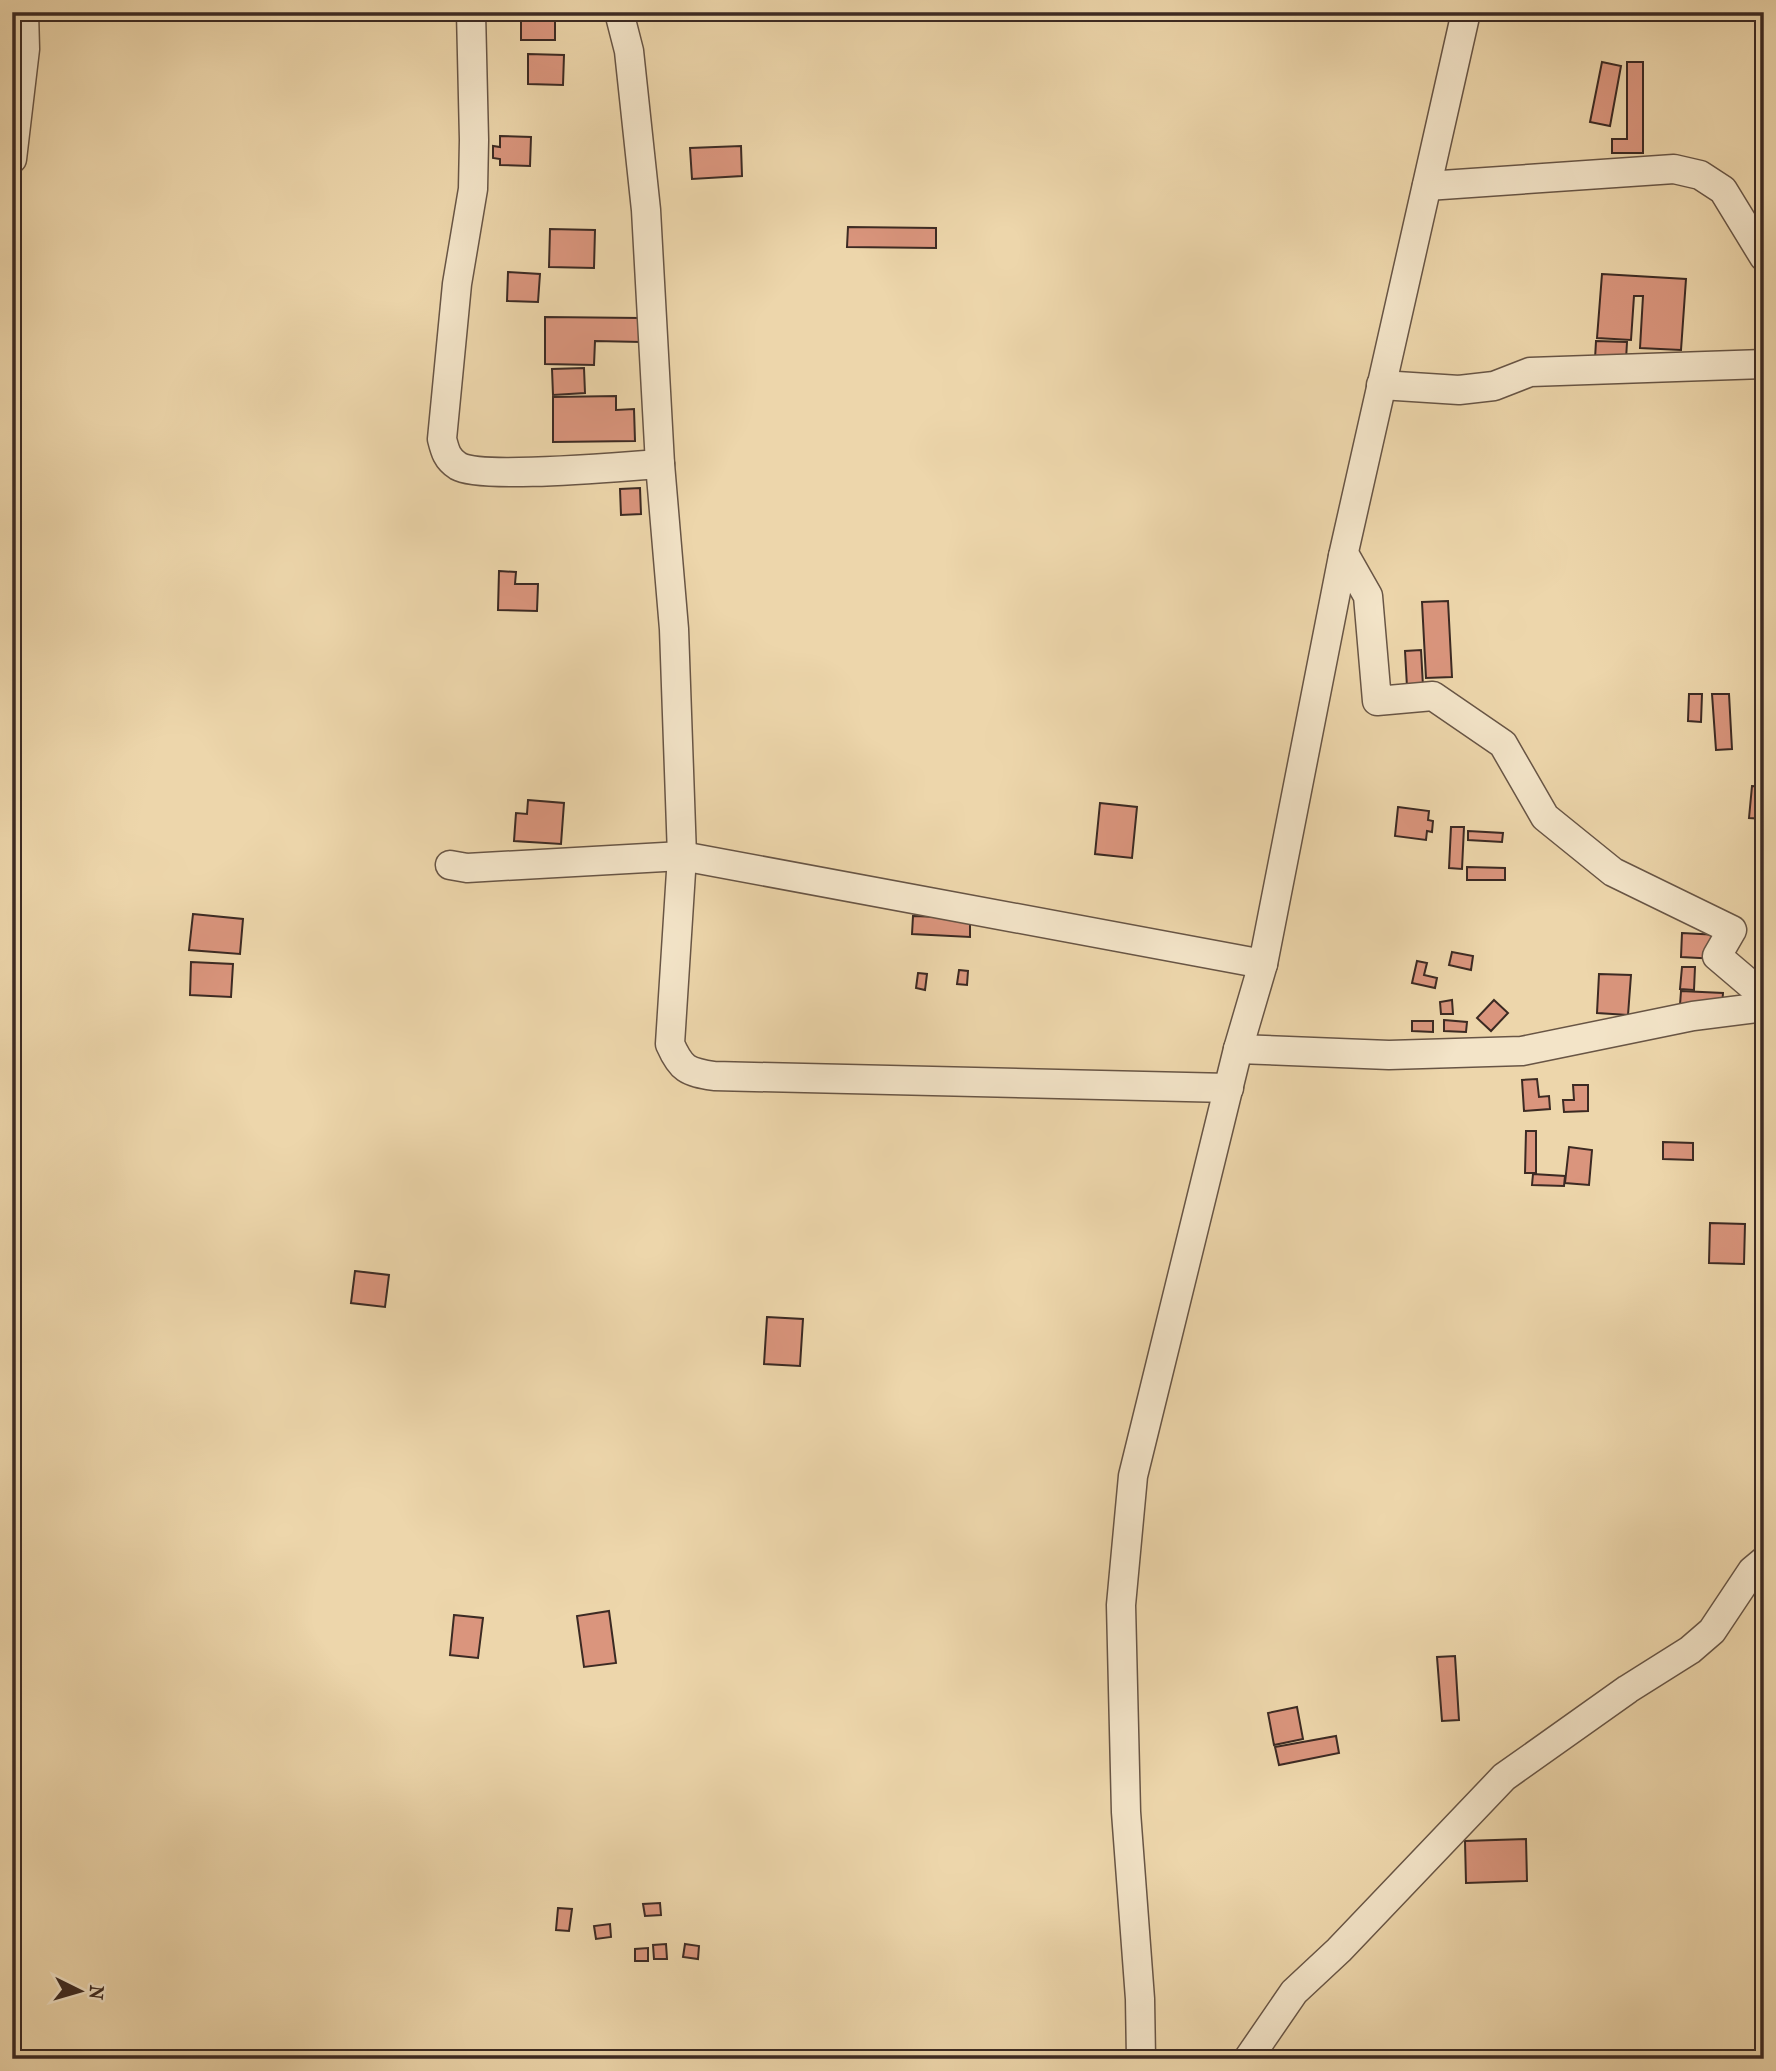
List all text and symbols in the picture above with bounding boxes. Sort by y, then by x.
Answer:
north arrow [46,1955,116,2025]
text: N [84,1984,108,2001]

